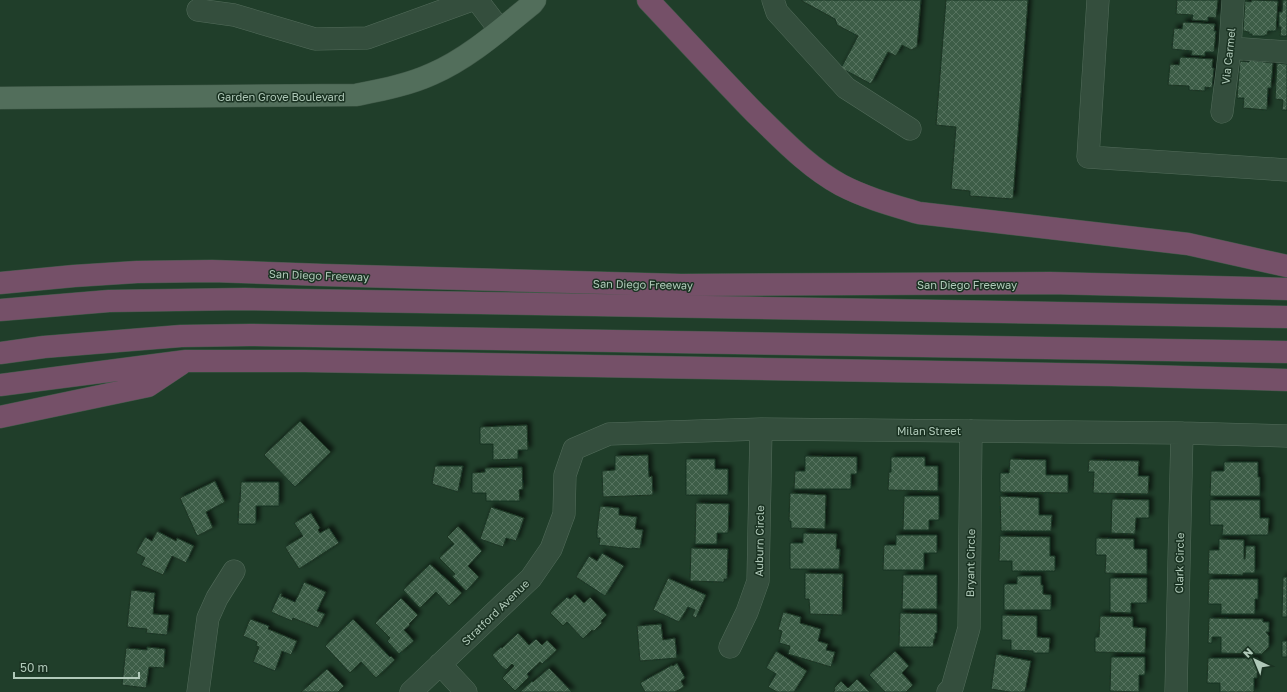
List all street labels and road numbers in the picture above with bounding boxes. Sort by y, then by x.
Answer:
street label: Via Carmel [1219,27,1237,85]
street label: Garden Grove Boulevard [217,90,345,103]
street label: San Diego Freeway [269,267,369,283]
street label: San Diego Freeway [593,277,693,291]
street label: San Diego Freeway [917,278,1017,291]
street label: Milan Street [897,424,961,437]
street label: Auburn Circle [752,505,766,577]
street label: Bryant Circle [963,529,977,597]
street label: Clark Circle [1172,532,1186,594]
street label: Stratford Avenue [458,576,532,648]

